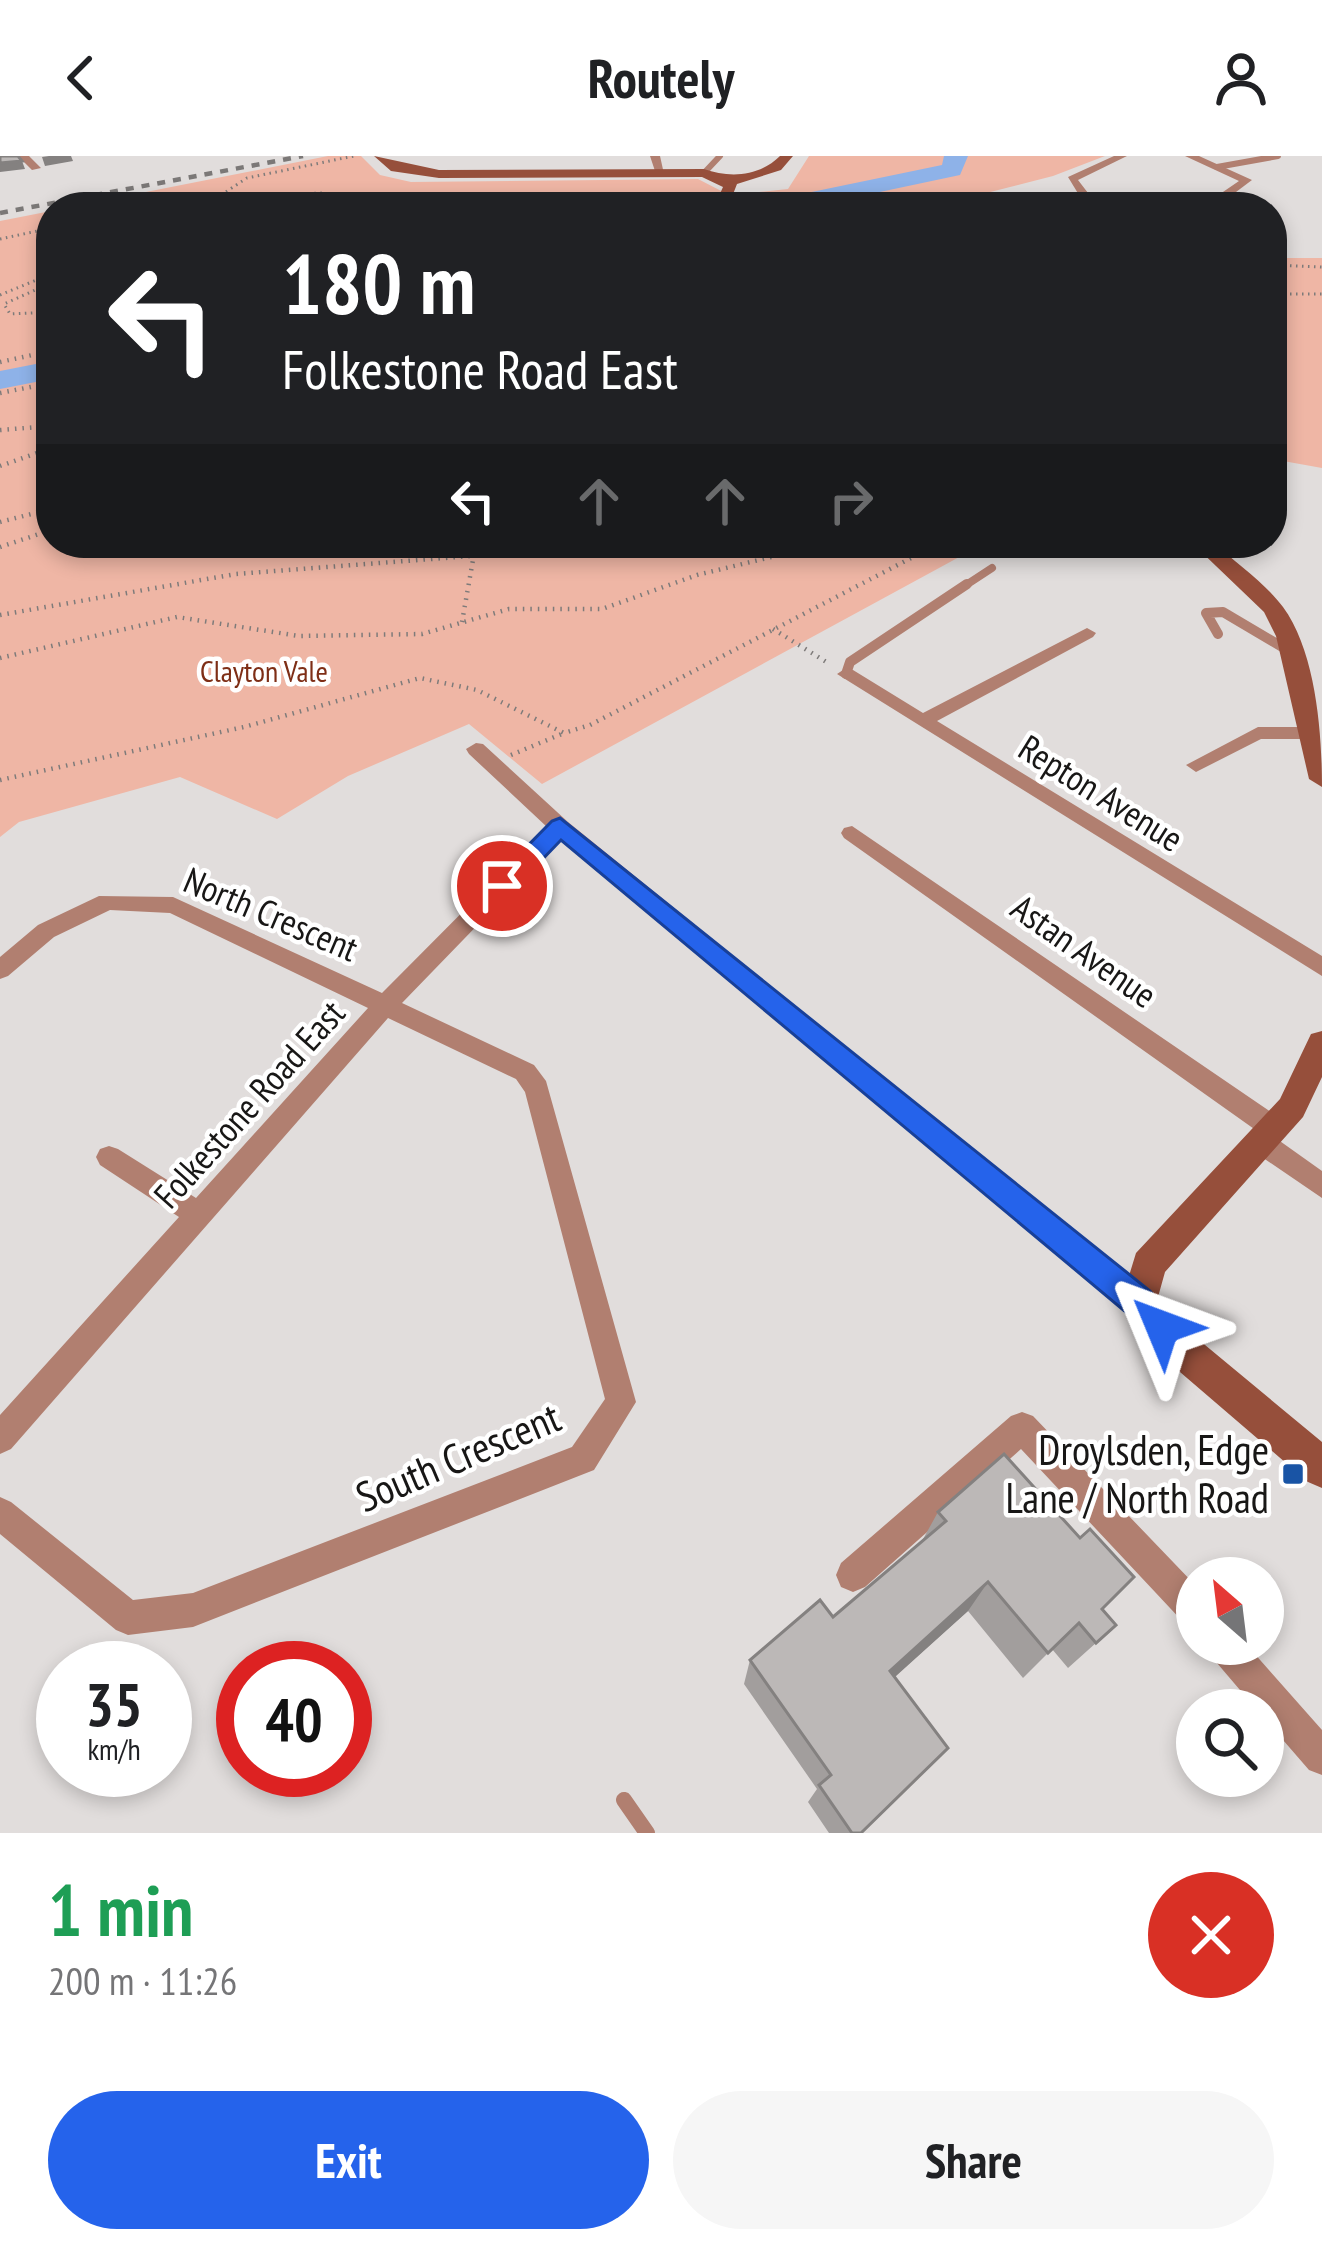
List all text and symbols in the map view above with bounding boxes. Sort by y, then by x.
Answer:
text: Routely [588,43,734,113]
icon: back [48,45,114,111]
icon: person [1208,45,1274,111]
text: 180 m [282,228,475,337]
icon: left [84,240,240,396]
text: Folkestone Road East [282,334,678,404]
icon: left [440,468,506,534]
icon: ahead [566,468,632,534]
icon: ahead [692,468,758,534]
icon: right [818,468,884,534]
park label: Clayton Vale [200,651,328,690]
street label: Repton Avenue [1010,724,1192,862]
pin [451,835,553,937]
icon: arrive [469,853,535,919]
street label: North Crescent [177,856,365,971]
street label: Astan Avenue [1002,883,1166,1018]
street label: Folkestone Road East [143,990,354,1217]
position arrow [1099,1264,1225,1390]
street label: South Crescent [347,1389,569,1524]
place label: Droylsden, Edge Lane / North Road [1006,1422,1269,1525]
marker: Droylsden, Edge Lane / North Road [1280,1461,1306,1487]
north arrow [1176,1557,1284,1665]
map controls [1176,1557,1284,1797]
speed limit sign: 40 [216,1641,372,1797]
text: 35 [85,1665,143,1743]
button: search [1176,1689,1284,1797]
text: km/h [87,1729,141,1768]
text: 1 min [48,1863,193,1956]
button: close [1148,1872,1274,1998]
text: 200 m · 11:26 [48,1955,237,2006]
button: Exit [48,2091,649,2229]
button: Share [673,2091,1274,2229]

